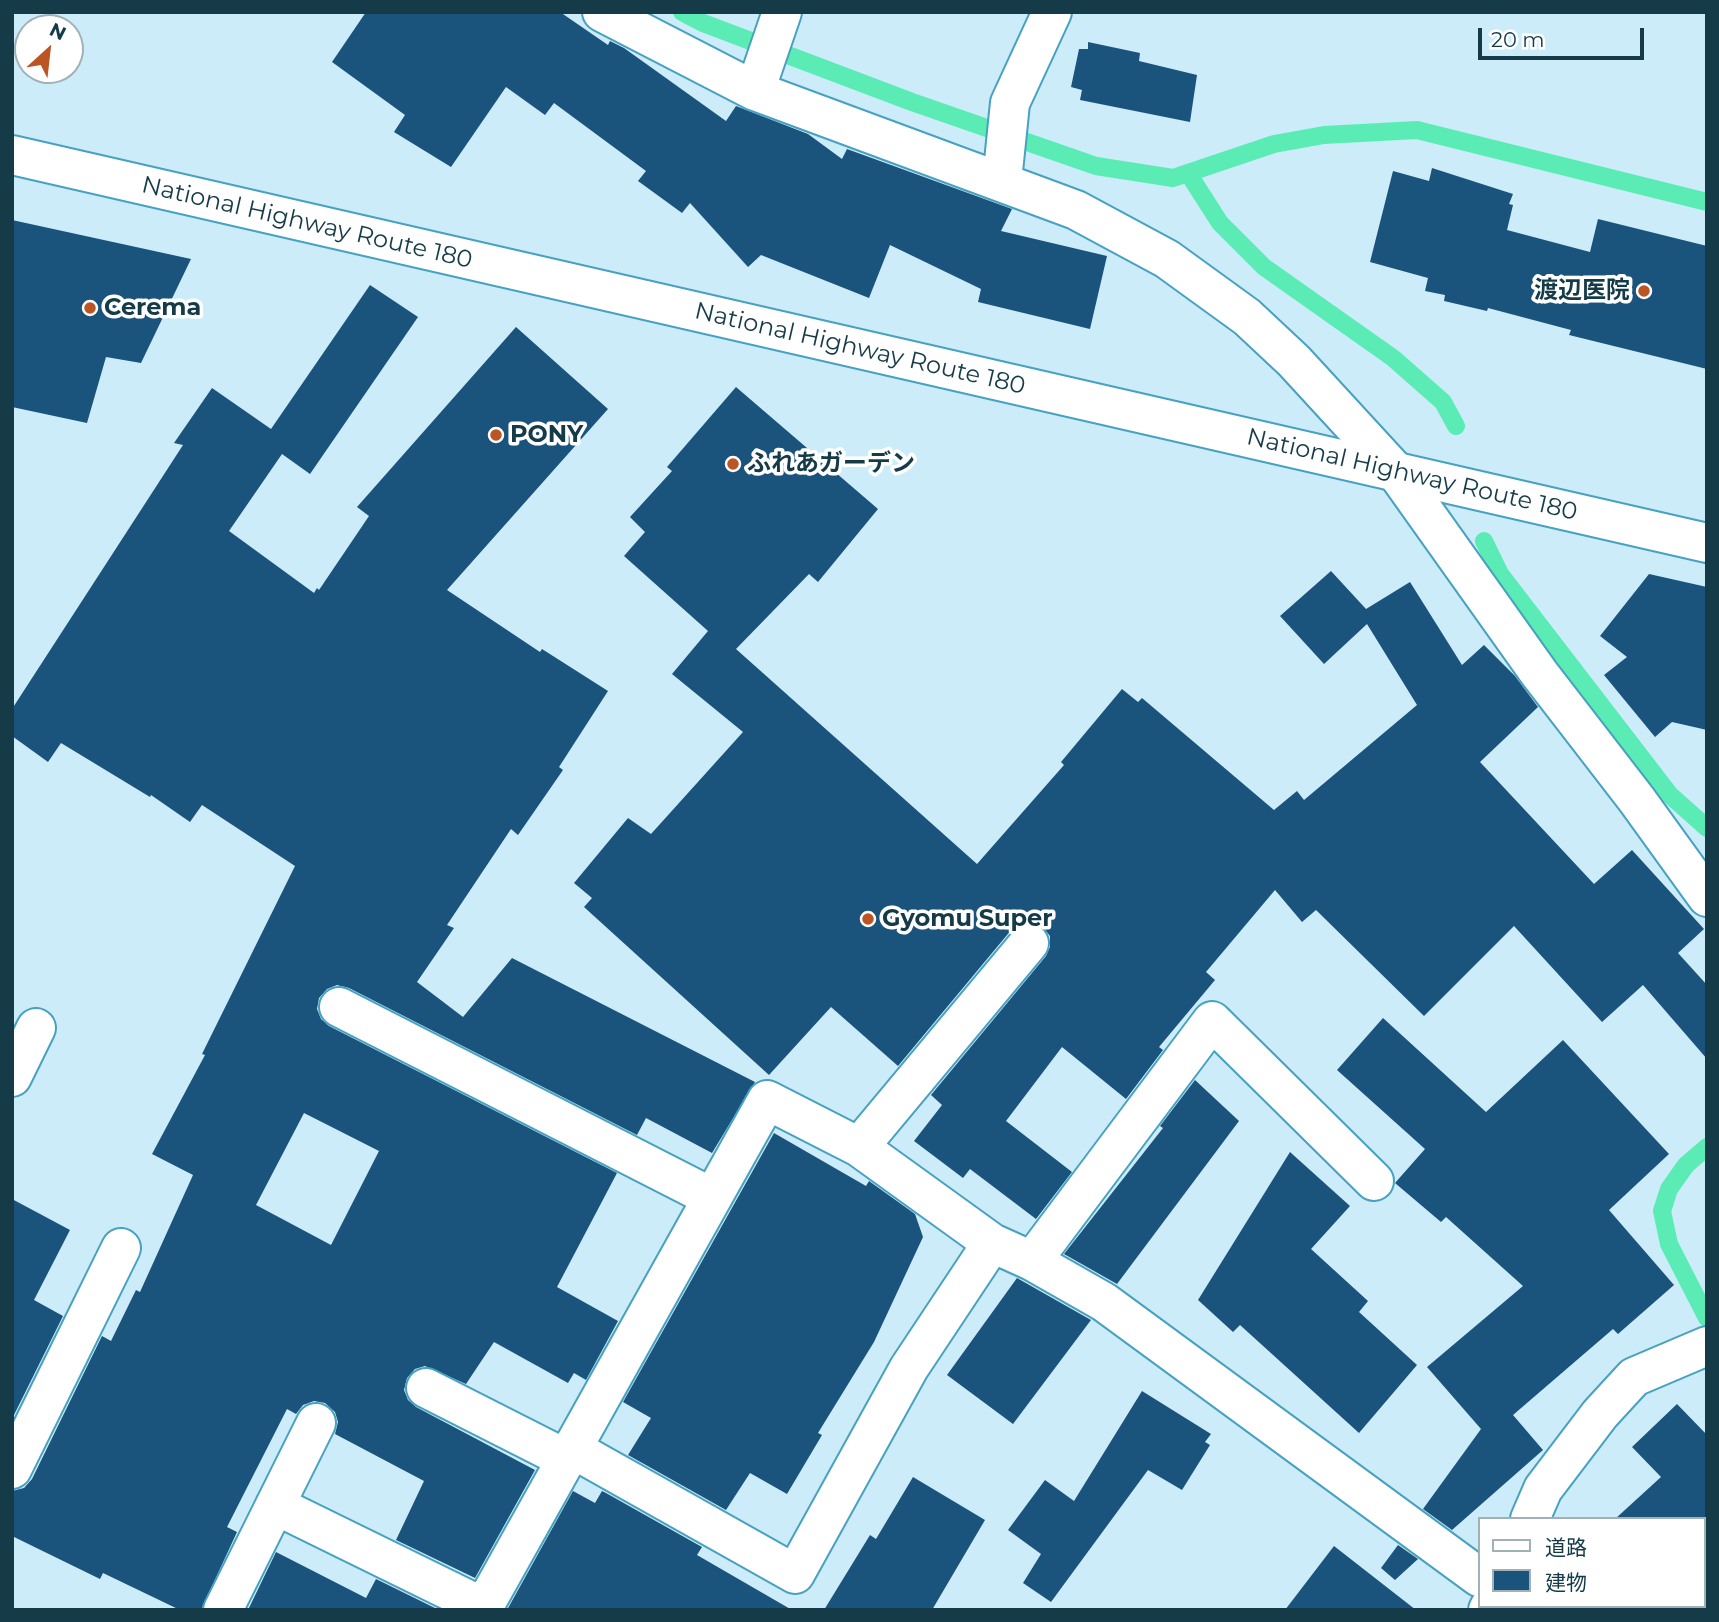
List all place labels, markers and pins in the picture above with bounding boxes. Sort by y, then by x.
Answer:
place label: 渡辺医院 [1534,277,1630,305]
marker: 渡辺医院 [1636,283,1652,299]
place label: Cerema [104,294,201,322]
marker: Cerema [82,300,98,316]
place label: PONY [510,421,583,449]
marker: PONY [488,427,504,443]
place label: ふれあガーデン [747,450,915,478]
marker: ふれあガーデン [725,456,741,472]
place label: Gyomu Super [882,905,1053,933]
marker: Gyomu Super [860,911,876,927]

